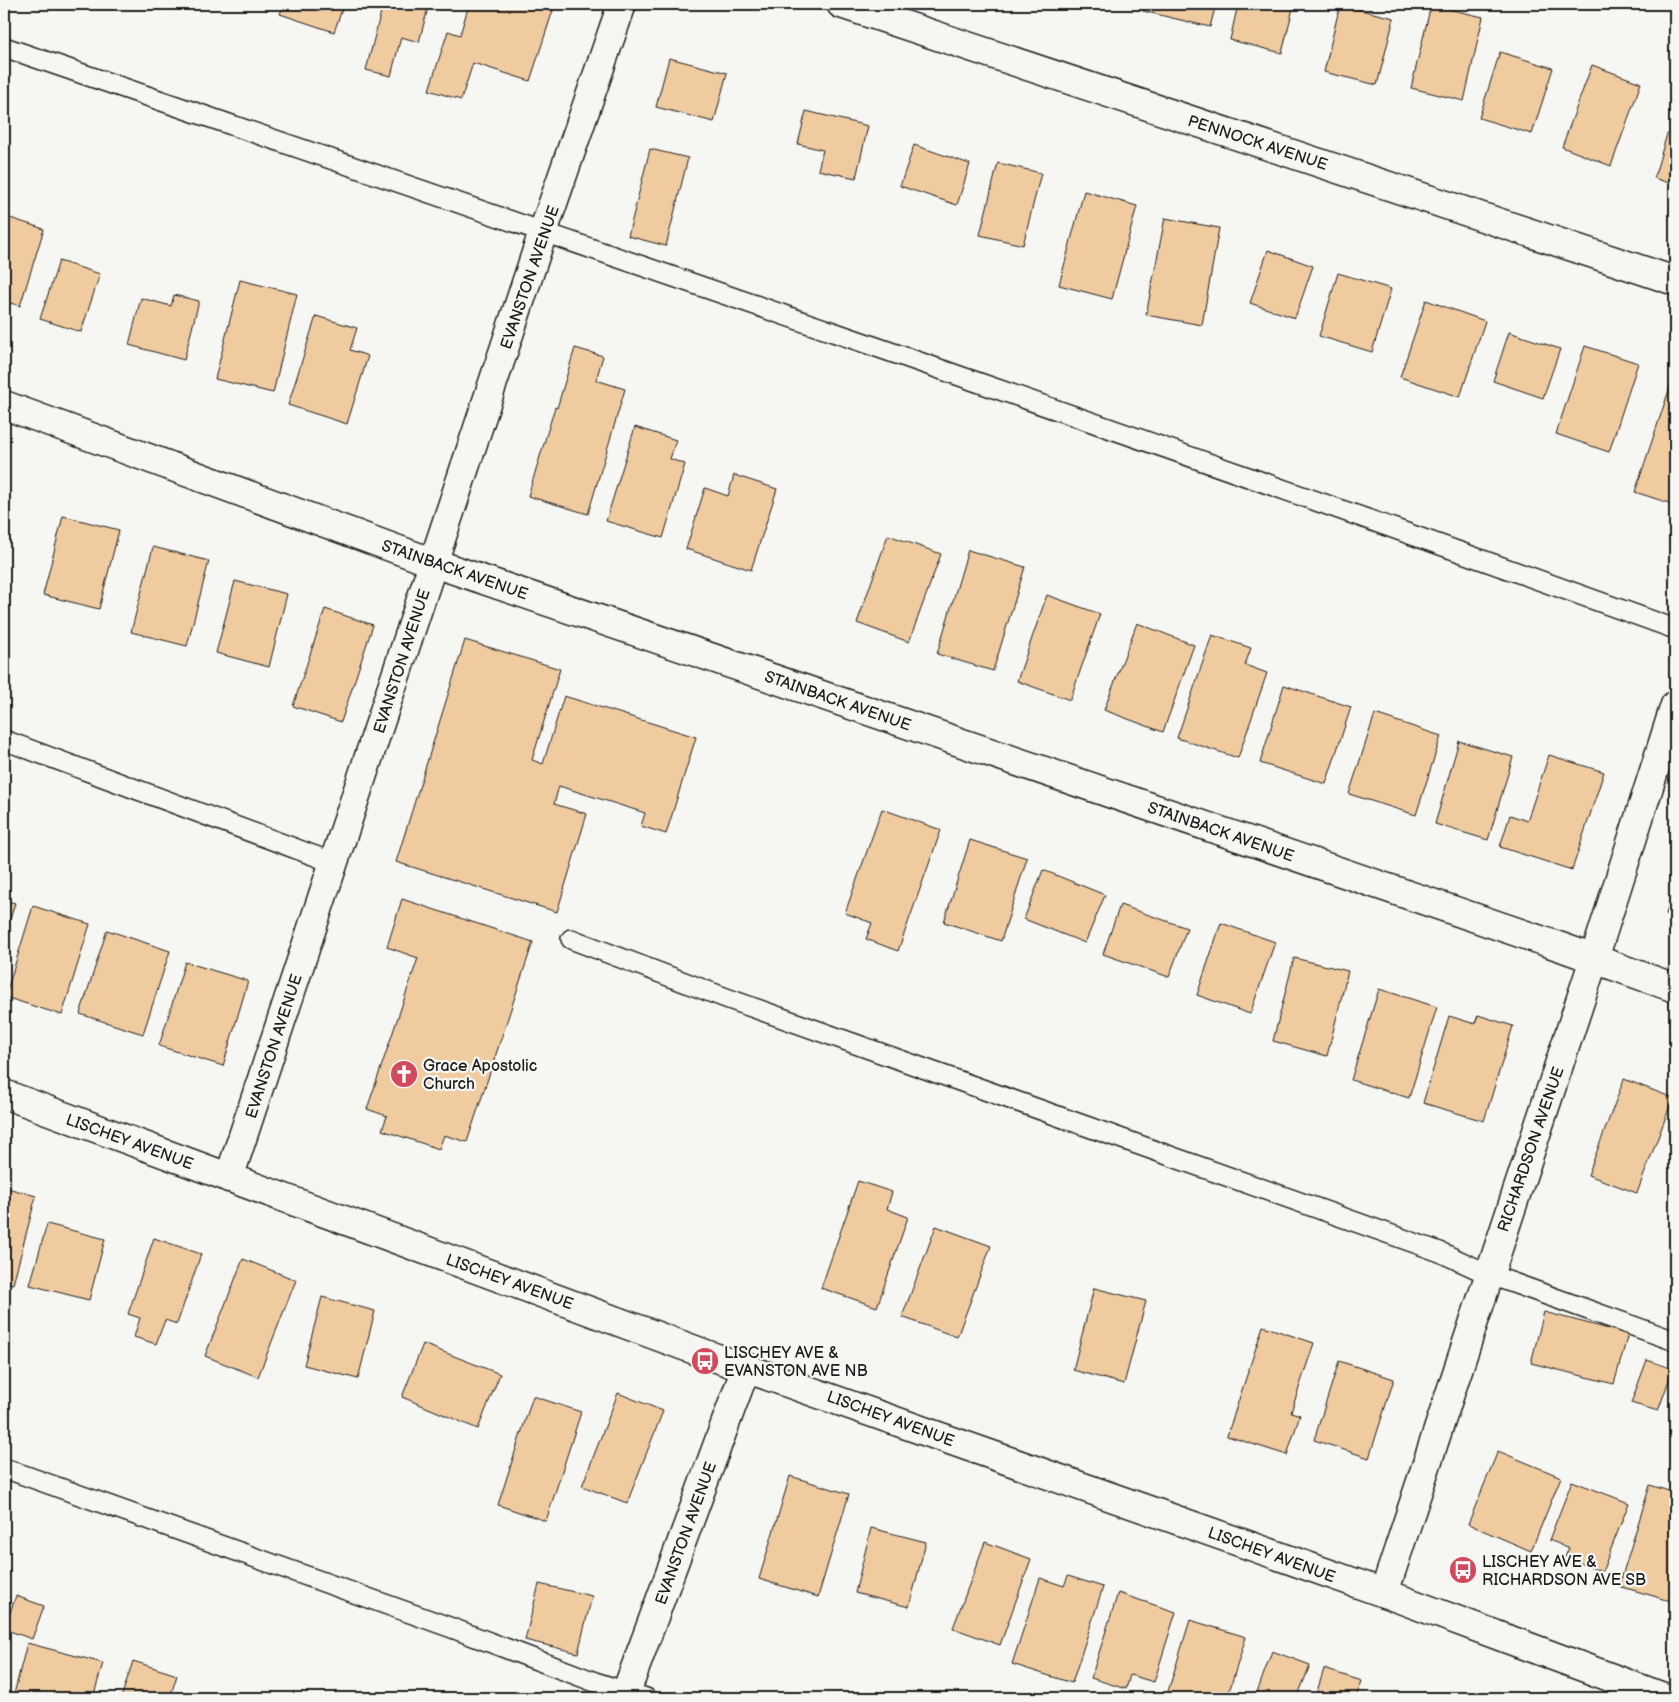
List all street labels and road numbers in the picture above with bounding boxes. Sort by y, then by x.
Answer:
street label: PENNOCK AVENUE [1185,112,1330,175]
street label: EVANSTON AVENUE [497,203,564,352]
street label: STAINBACK AVENUE [379,536,530,604]
street label: EVANSTON AVENUE [370,587,435,736]
street label: STAINBACK AVENUE [762,667,913,735]
street label: STAINBACK AVENUE [1145,798,1296,866]
street label: EVANSTON AVENUE [242,972,307,1121]
street label: RICHARDSON AVENUE [1494,1064,1569,1235]
street label: LISCHEY AVENUE [63,1111,196,1174]
street label: LISCHEY AVENUE [443,1251,576,1314]
street label: LISCHEY AVENUE [824,1388,957,1451]
street label: EVANSTON AVENUE [652,1460,721,1608]
street label: LISCHEY AVENUE [1205,1524,1338,1587]

